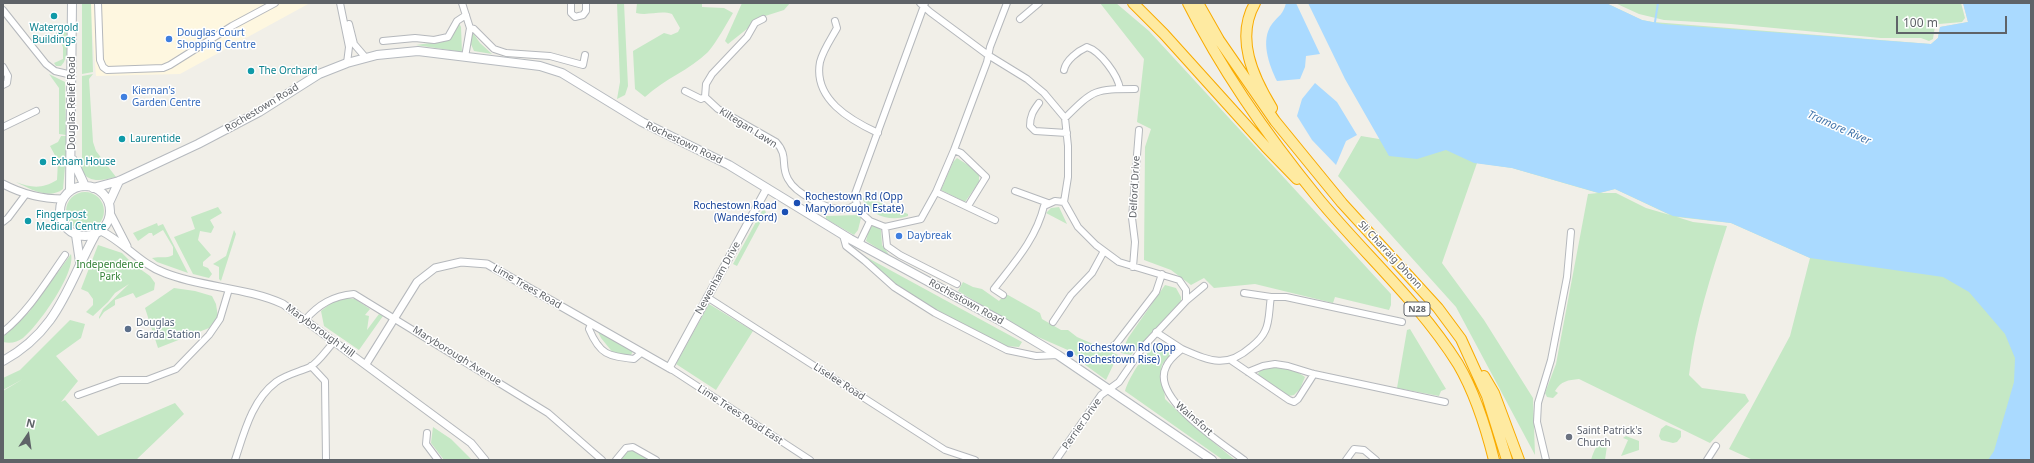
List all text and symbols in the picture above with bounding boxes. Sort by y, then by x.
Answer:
scale bar [1898,8,2009,34]
marker: Watergold Buildings [49,11,59,21]
text: 100 m [1903,14,1938,31]
place label: Watergold Buildings [30,22,78,46]
place label: Douglas Court Shopping Centre [177,27,256,50]
marker: Douglas Court Shopping Centre [164,34,174,44]
street label: Douglas Relief Road [66,56,78,150]
place label: The Orchard [259,65,317,77]
marker: The Orchard [246,66,256,76]
street label: Rochestown Road [223,81,301,135]
place label: Kiernan's Garden Centre [132,85,201,108]
marker: Kiernan's Garden Centre [119,92,129,102]
street label: Kiltegan Lawn [717,105,779,151]
water label: Tramore River [1805,108,1873,148]
street label: Rochestown Road [644,119,724,167]
place label: Laurentide [130,133,181,145]
marker: Laurentide [117,134,127,144]
place label: Exham House [51,156,116,168]
street label: Delford Drive [1127,156,1143,218]
marker: Exham House [38,157,48,167]
place label: Rochestown Rd (Opp Maryborough Estate) [805,191,904,214]
marker: Rochestown Rd (Opp Maryborough Estate) [792,198,802,208]
place label: Rochestown Road (Wandesford) [693,200,777,224]
marker: Rochestown Road (Wandesford) [780,207,790,217]
place label: Fingerpost Medical Centre [36,209,106,232]
marker: Fingerpost Medical Centre [23,216,33,226]
street label: Sli Charraig Dhonn [1356,219,1424,291]
place label: Daybreak [907,230,952,242]
marker: Daybreak [894,231,904,241]
street label: Newenham Drive [693,240,743,316]
park label: Independence Park [76,259,144,282]
street label: Lime Trees Road [491,263,563,311]
street label: Rochestown Road [926,276,1006,328]
street label: Maryborough Hill [283,302,357,360]
road number: N28 [1404,302,1430,316]
place label: Douglas Garda Station [136,317,200,340]
marker: Douglas Garda Station [123,324,133,334]
street label: Maryborough Avenue [410,324,504,388]
place label: Rochestown Rd (Opp Rochestown Rise) [1078,342,1176,366]
marker: Rochestown Rd (Opp Rochestown Rise) [1065,349,1075,359]
street label: Liselee Road [811,361,867,403]
street label: Lime Trees Road East [695,383,785,447]
street label: Perrier Drive [1060,396,1104,452]
street label: Wainsfort [1173,400,1215,438]
north arrow [8,415,48,455]
text: N [25,415,37,431]
place label: Saint Patrick's Church [1577,425,1642,448]
marker: Saint Patrick's Church [1564,432,1574,442]

